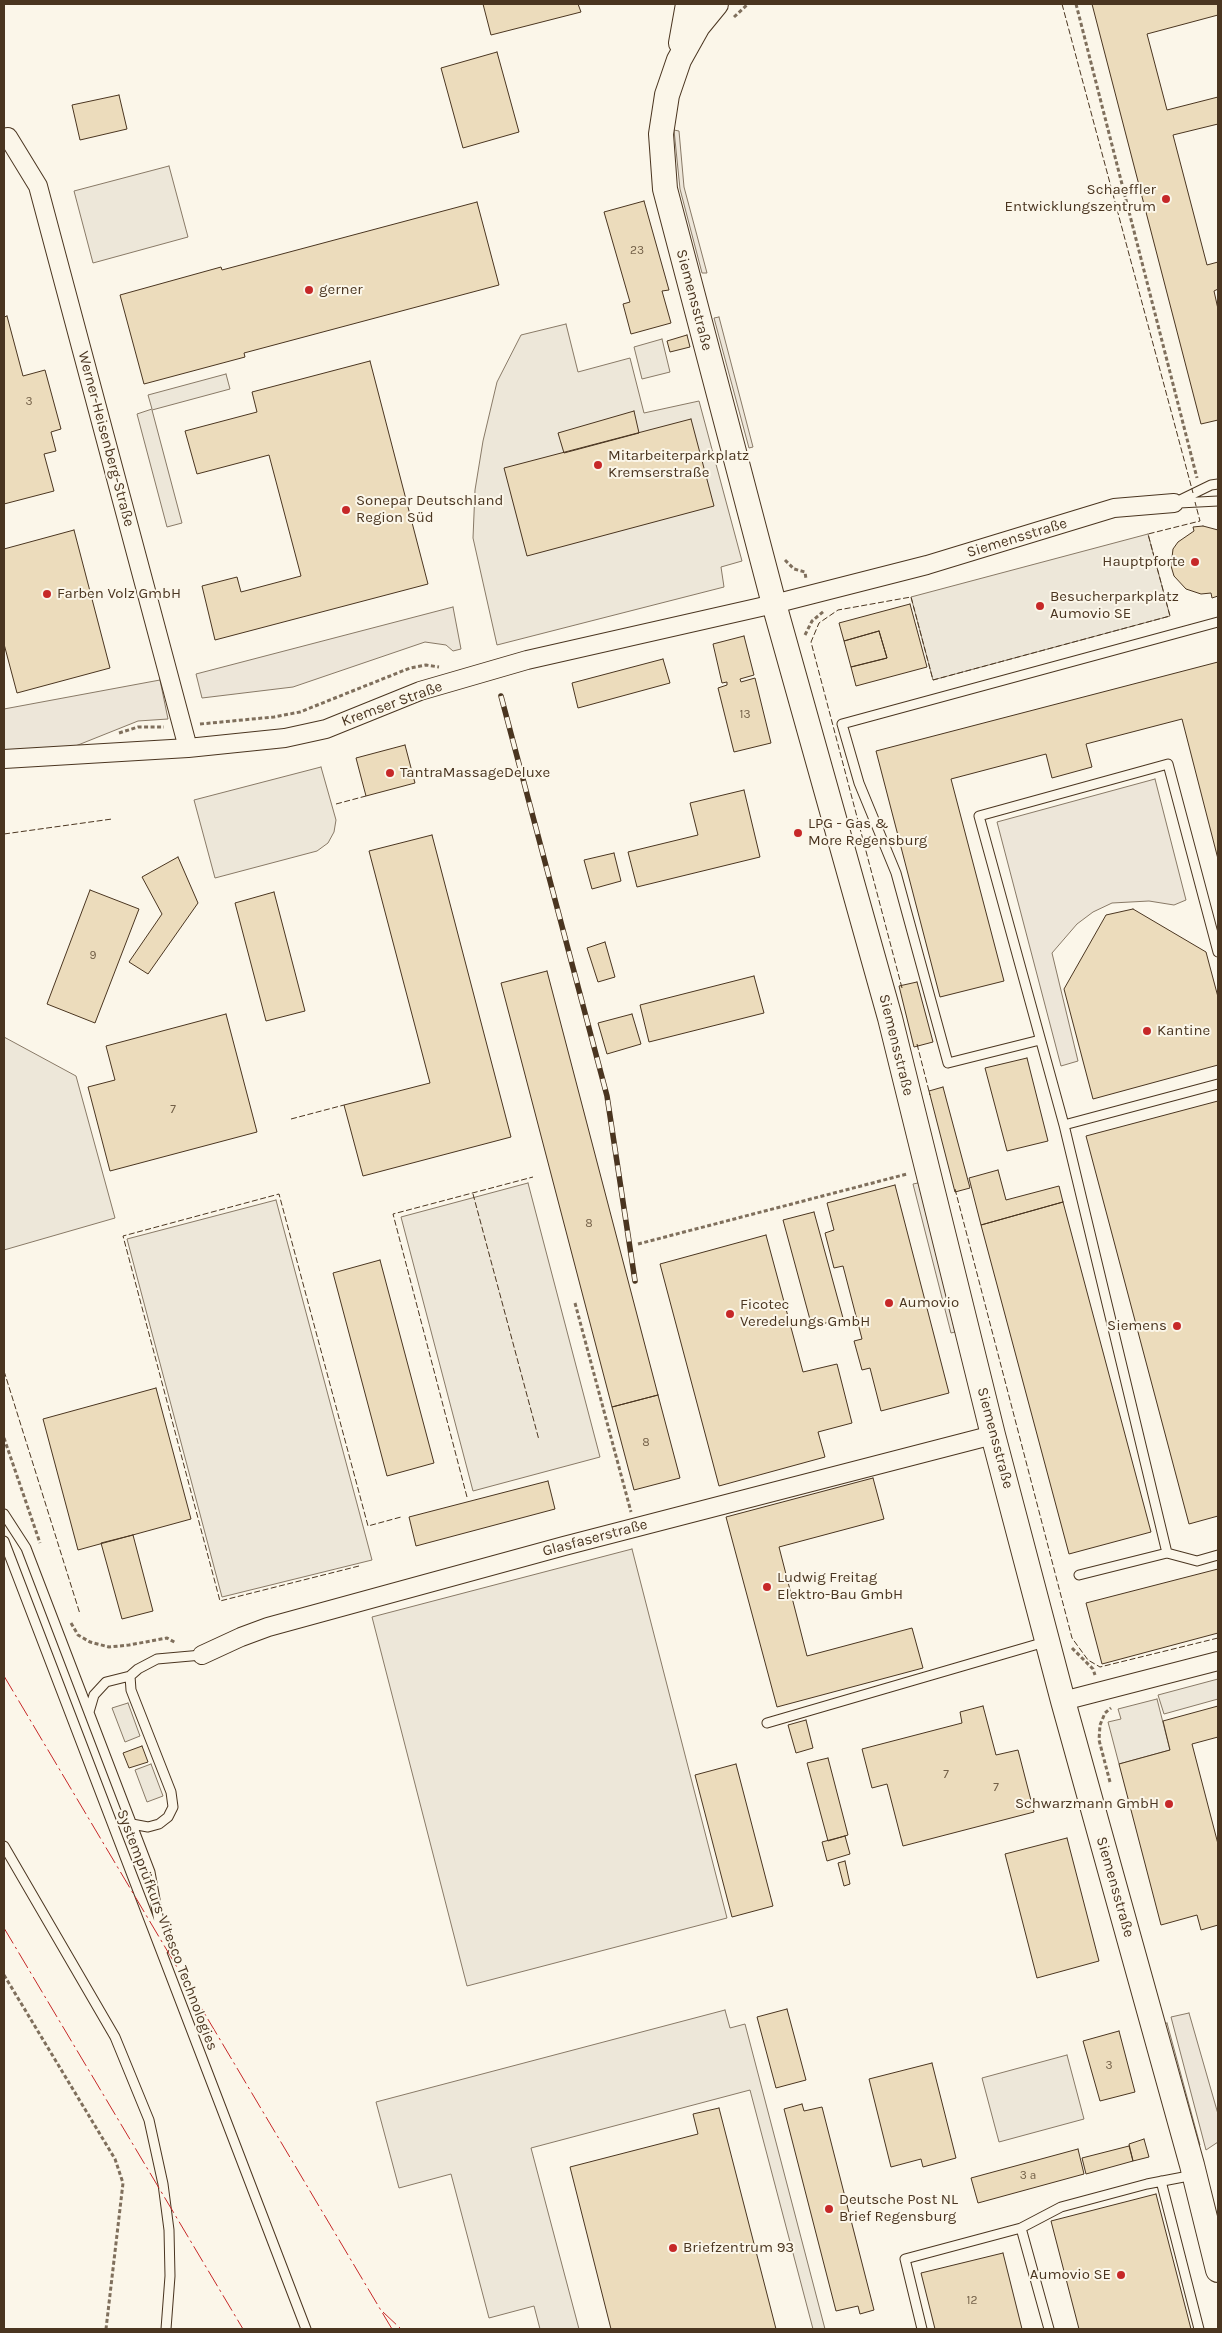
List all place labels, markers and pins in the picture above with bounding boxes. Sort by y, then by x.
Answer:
place label: Schaeffler Entwicklungszentrum [1005,181,1156,216]
marker: Schaeffler Entwicklungszentrum [1160,193,1172,205]
place label: gerner [319,281,363,299]
marker: gerner [303,284,315,296]
place label: Mitarbeiterparkplatz Kremserstraße [608,447,749,482]
marker: Mitarbeiterparkplatz Kremserstraße [592,459,604,471]
place label: Sonepar Deutschland Region Süd [356,492,503,527]
marker: Sonepar Deutschland Region Süd [340,504,352,516]
place label: Hauptpforte [1102,553,1185,571]
marker: Hauptpforte [1189,556,1201,568]
place label: Farben Volz GmbH [57,585,181,603]
marker: Farben Volz GmbH [41,588,53,600]
place label: Besucherparkplatz Aumovio SE [1050,588,1179,623]
marker: Besucherparkplatz Aumovio SE [1034,600,1046,612]
place label: TantraMassageDeluxe [400,764,550,782]
marker: TantraMassageDeluxe [384,767,396,779]
place label: LPG - Gas & More Regensburg [808,815,927,850]
marker: LPG - Gas & More Regensburg [792,827,804,839]
place label: Kantine [1157,1022,1210,1040]
marker: Kantine [1141,1025,1153,1037]
place label: Aumovio [899,1294,959,1312]
place label: Ficotec Veredelungs GmbH [740,1296,870,1331]
marker: Aumovio [883,1297,895,1309]
marker: Ficotec Veredelungs GmbH [724,1308,736,1320]
place label: Siemens [1107,1317,1167,1335]
marker: Siemens [1171,1320,1183,1332]
place label: Ludwig Freitag Elektro-Bau GmbH [777,1569,903,1604]
marker: Ludwig Freitag Elektro-Bau GmbH [761,1581,773,1593]
place label: Schwarzmann GmbH [1015,1795,1159,1813]
marker: Schwarzmann GmbH [1163,1798,1175,1810]
place label: Deutsche Post NL Brief Regensburg [839,2191,958,2226]
marker: Deutsche Post NL Brief Regensburg [823,2203,835,2215]
place label: Briefzentrum 93 [683,2239,794,2257]
marker: Briefzentrum 93 [667,2242,679,2254]
place label: Aumovio SE [1030,2266,1111,2284]
marker: Aumovio SE [1115,2269,1127,2281]

